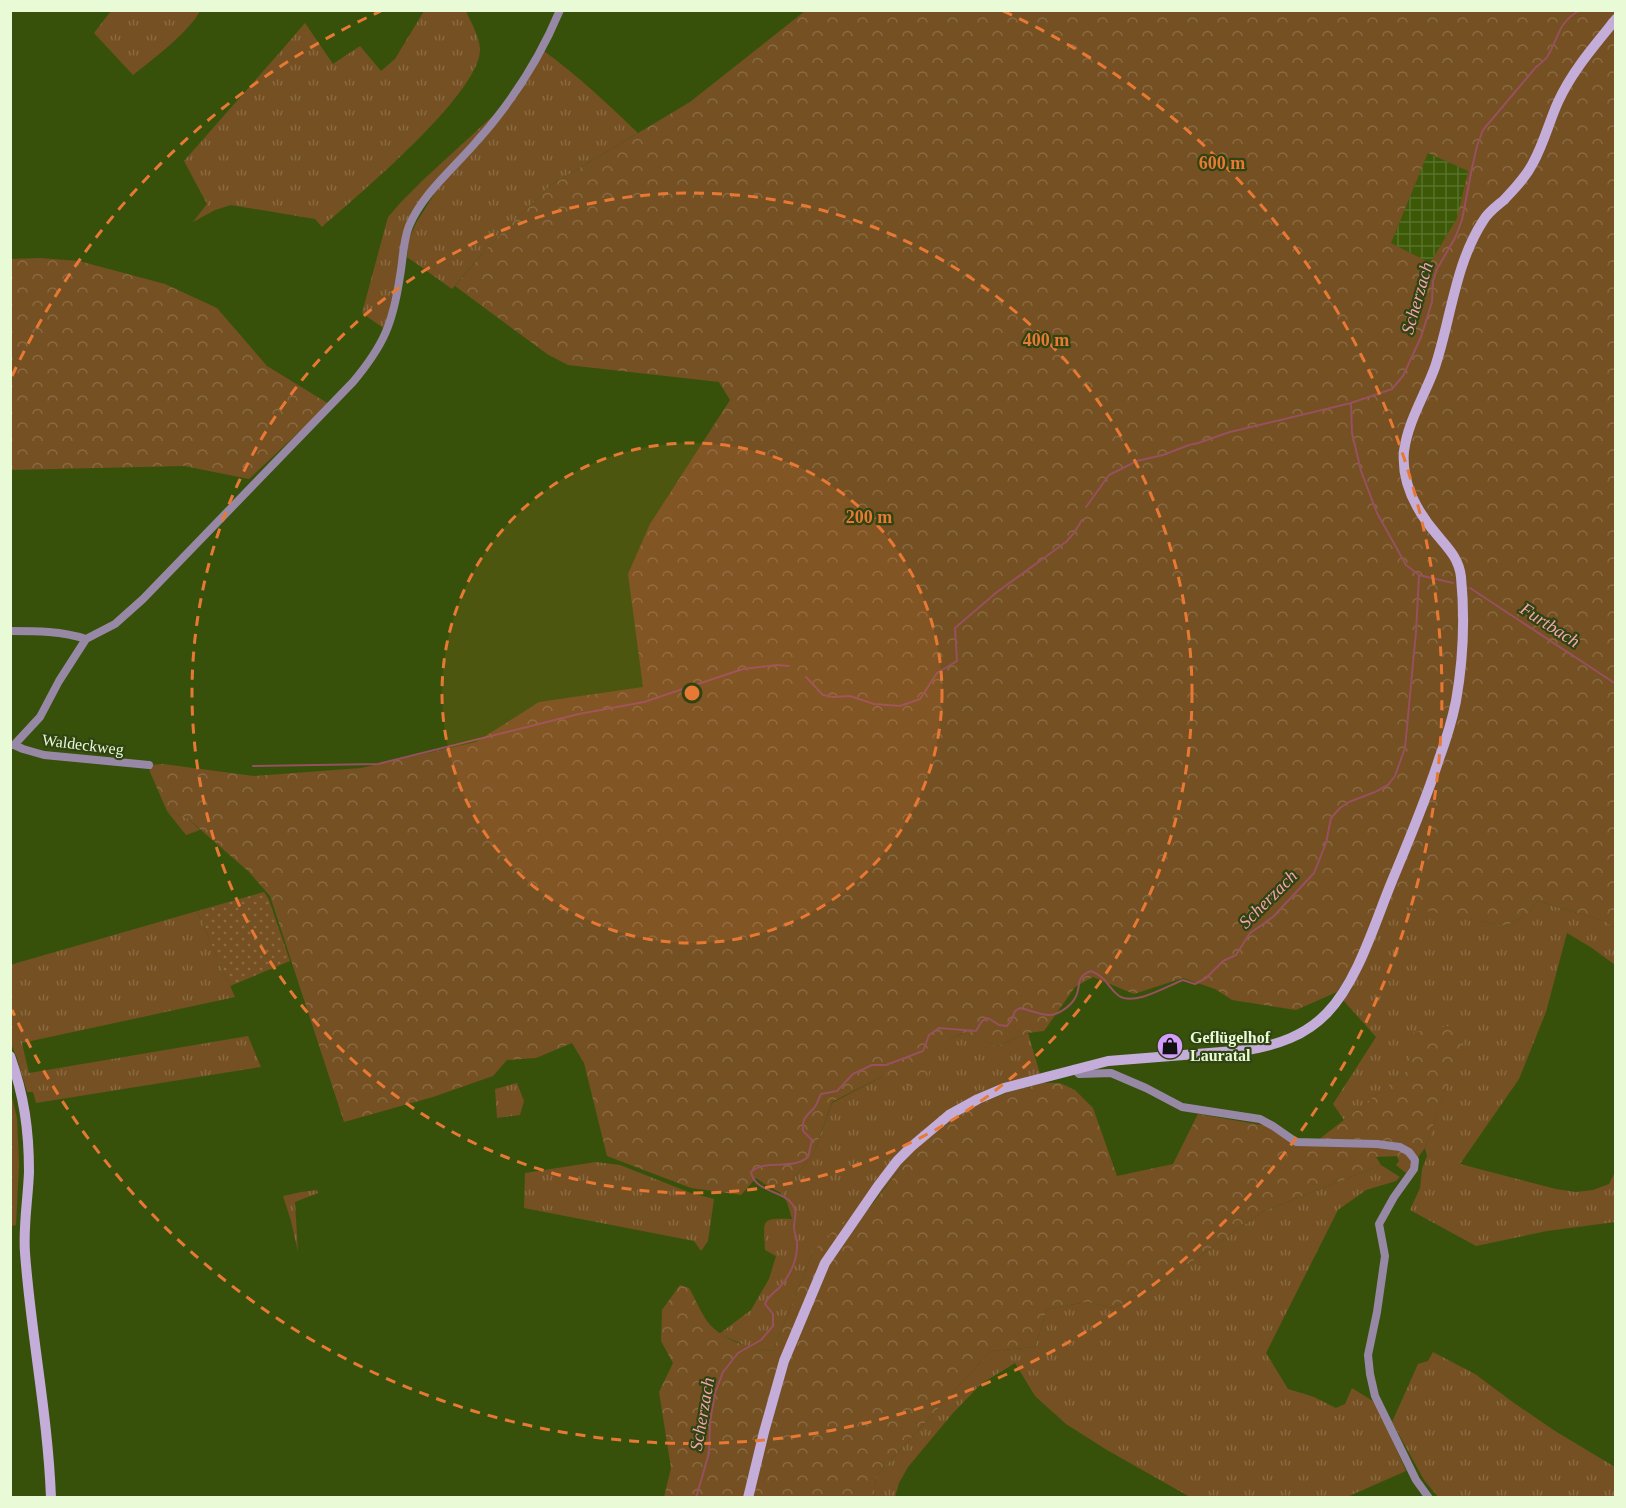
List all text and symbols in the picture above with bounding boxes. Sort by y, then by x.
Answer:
text: 600 m [1199,153,1245,173]
water label: Scherzach [1397,260,1437,336]
text: 400 m [1023,330,1069,350]
text: 200 m [846,507,892,527]
water label: Furtbach [1516,598,1584,652]
centre of rings [682,683,702,703]
street label: Waldeckweg [41,731,125,759]
water label: Scherzach [1235,866,1301,932]
place label: Geflügelhof Lauratal [1190,1029,1271,1064]
shop icon: Geflügelhof Lauratal [1155,1031,1185,1061]
water label: Scherzach [686,1376,718,1452]

